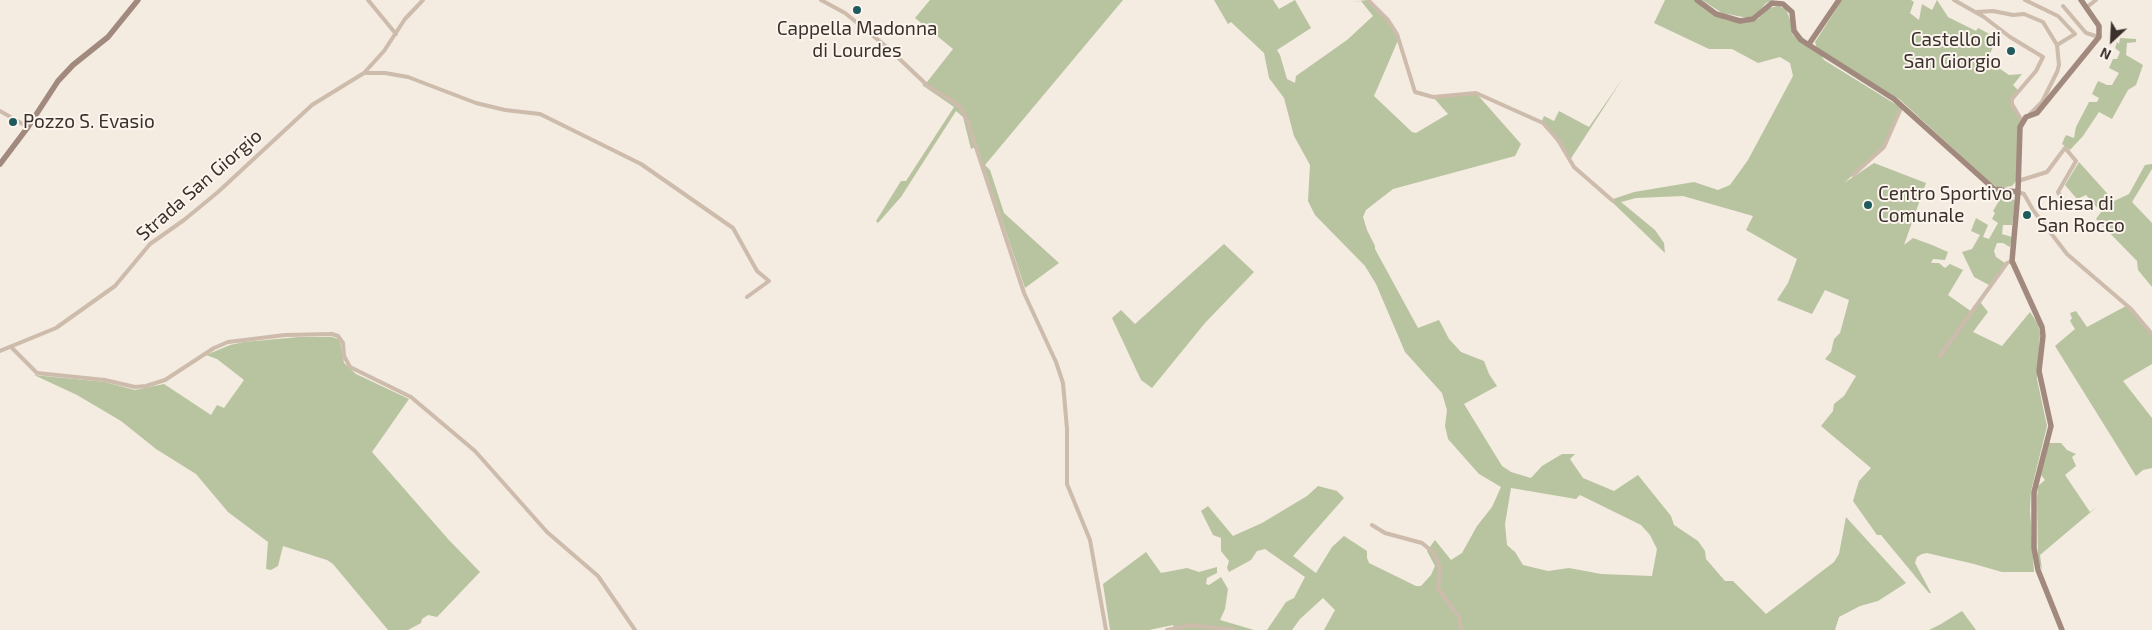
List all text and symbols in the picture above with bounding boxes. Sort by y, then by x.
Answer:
marker: Cappella Madonna di Lourdes [851,4,863,16]
north arrow [2087,15,2137,65]
place label: Cappella Madonna di Lourdes [777,18,937,62]
place label: Castello di San Giorgio [1904,29,2001,73]
text: N [2097,44,2114,64]
marker: Castello di San Giorgio [2005,45,2017,57]
place label: Pozzo S. Evasio [23,111,155,133]
marker: Pozzo S. Evasio [7,116,19,128]
street label: Strada San Giorgio [132,124,266,246]
place label: Centro Sportivo Comunale [1878,183,2013,227]
place label: Chiesa di San Rocco [2037,193,2125,237]
marker: Centro Sportivo Comunale [1862,199,1874,211]
marker: Chiesa di San Rocco [2021,209,2033,221]

